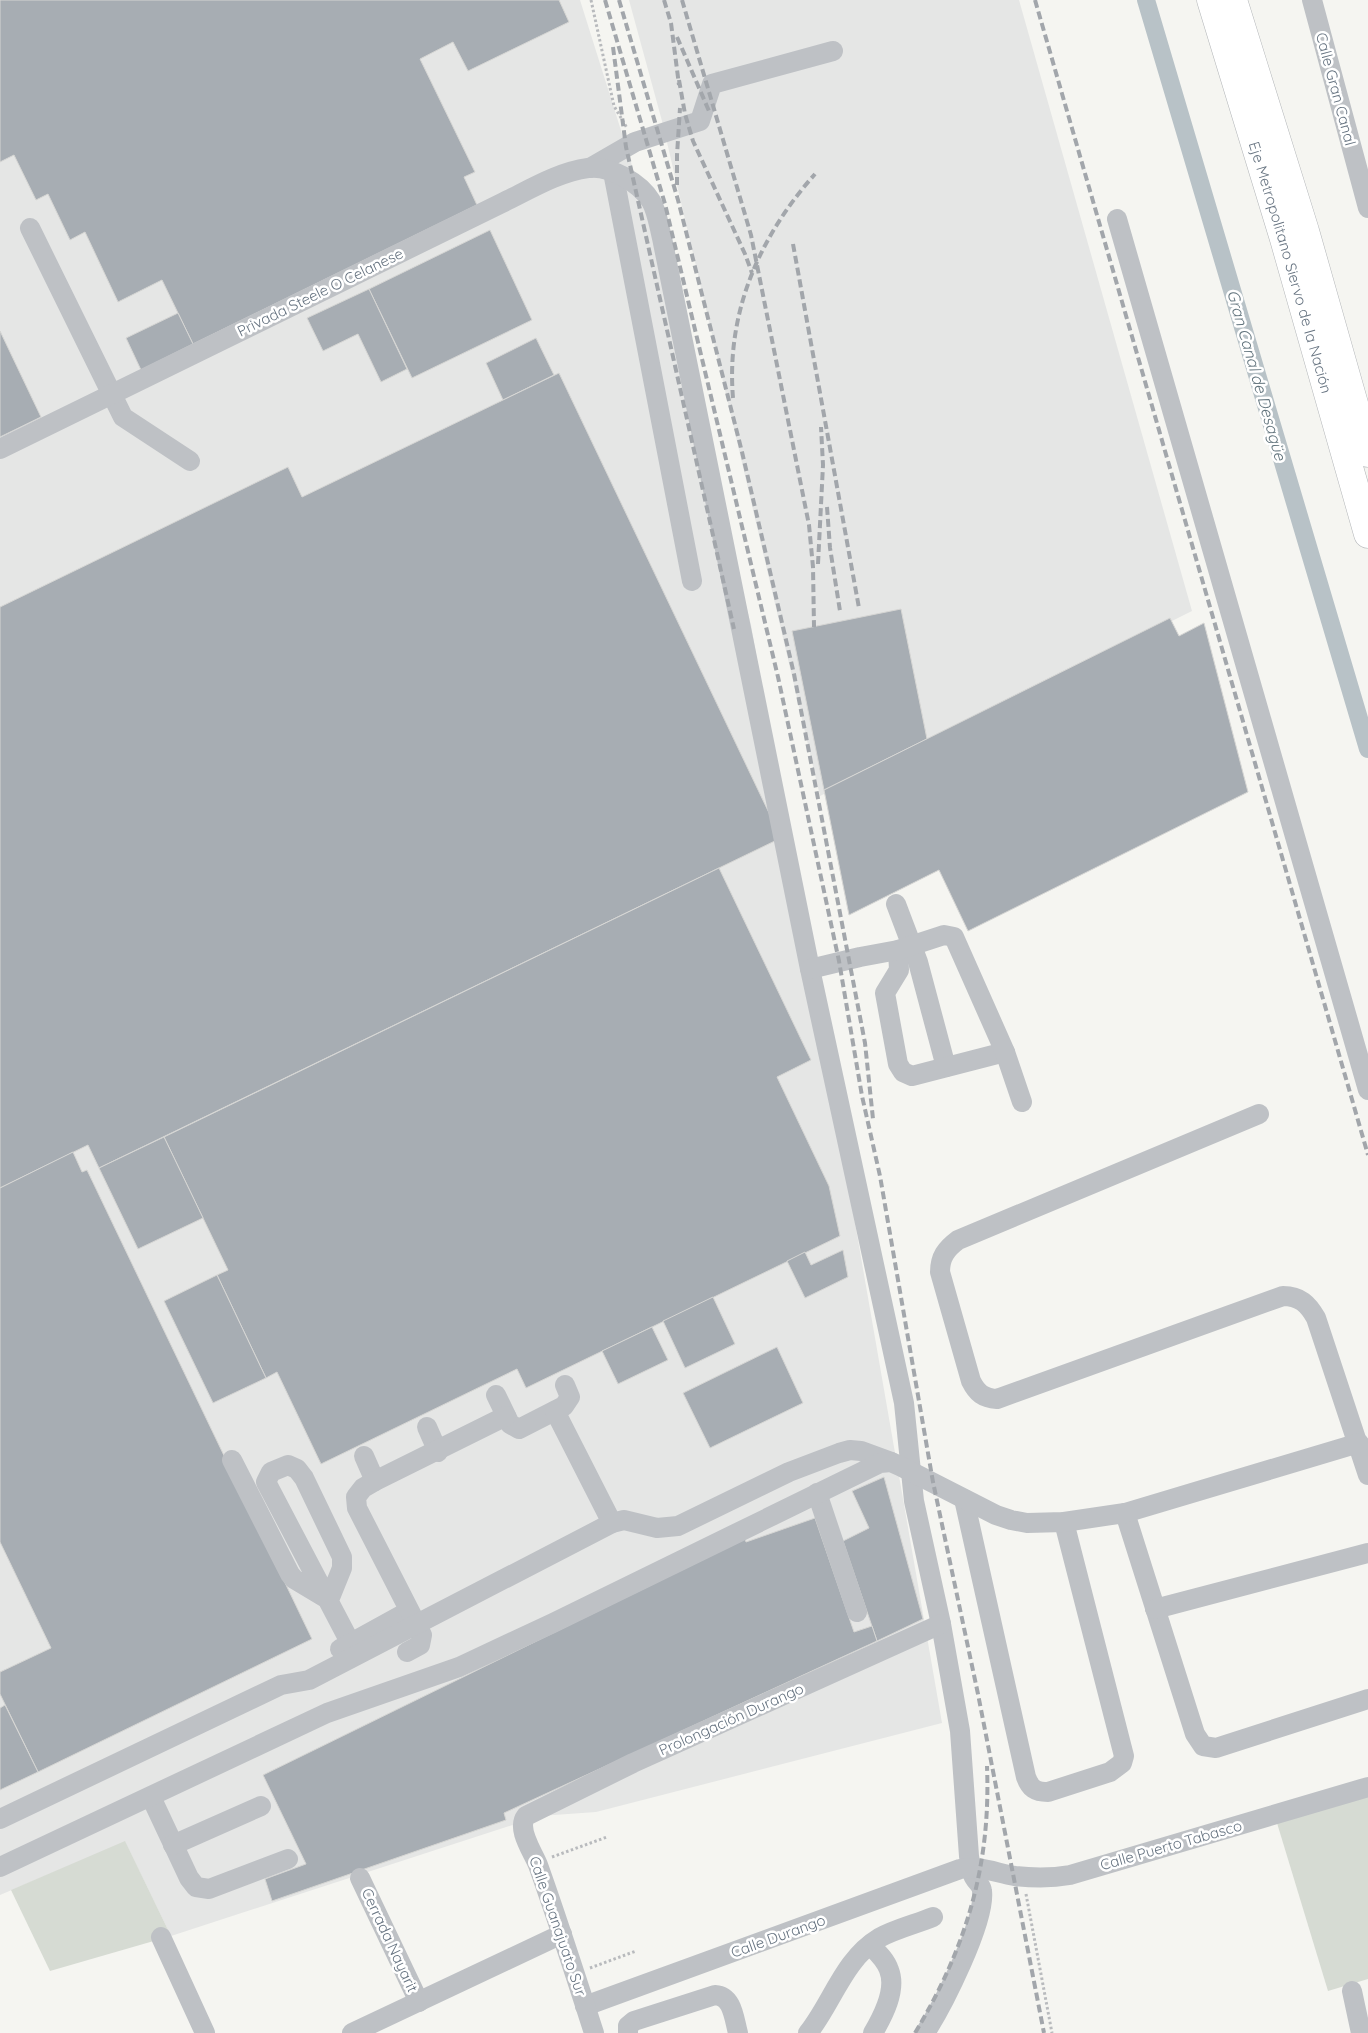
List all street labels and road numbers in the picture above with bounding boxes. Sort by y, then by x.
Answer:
street label: Calle Gran Canal [1312,30,1360,148]
street label: Eje Metropolitano Siervo de la Nación [1245,139,1337,395]
street label: Privada Steele O Celanese [234,243,406,341]
street label: Prolongación Durango [656,1679,806,1759]
street label: Calle Puerto Tabasco [1098,1816,1244,1874]
street label: Calle Guanajuato Sur [525,1854,591,1999]
street label: Cerrada Nayarit [358,1885,422,1995]
street label: Calle Durango [728,1910,828,1962]

